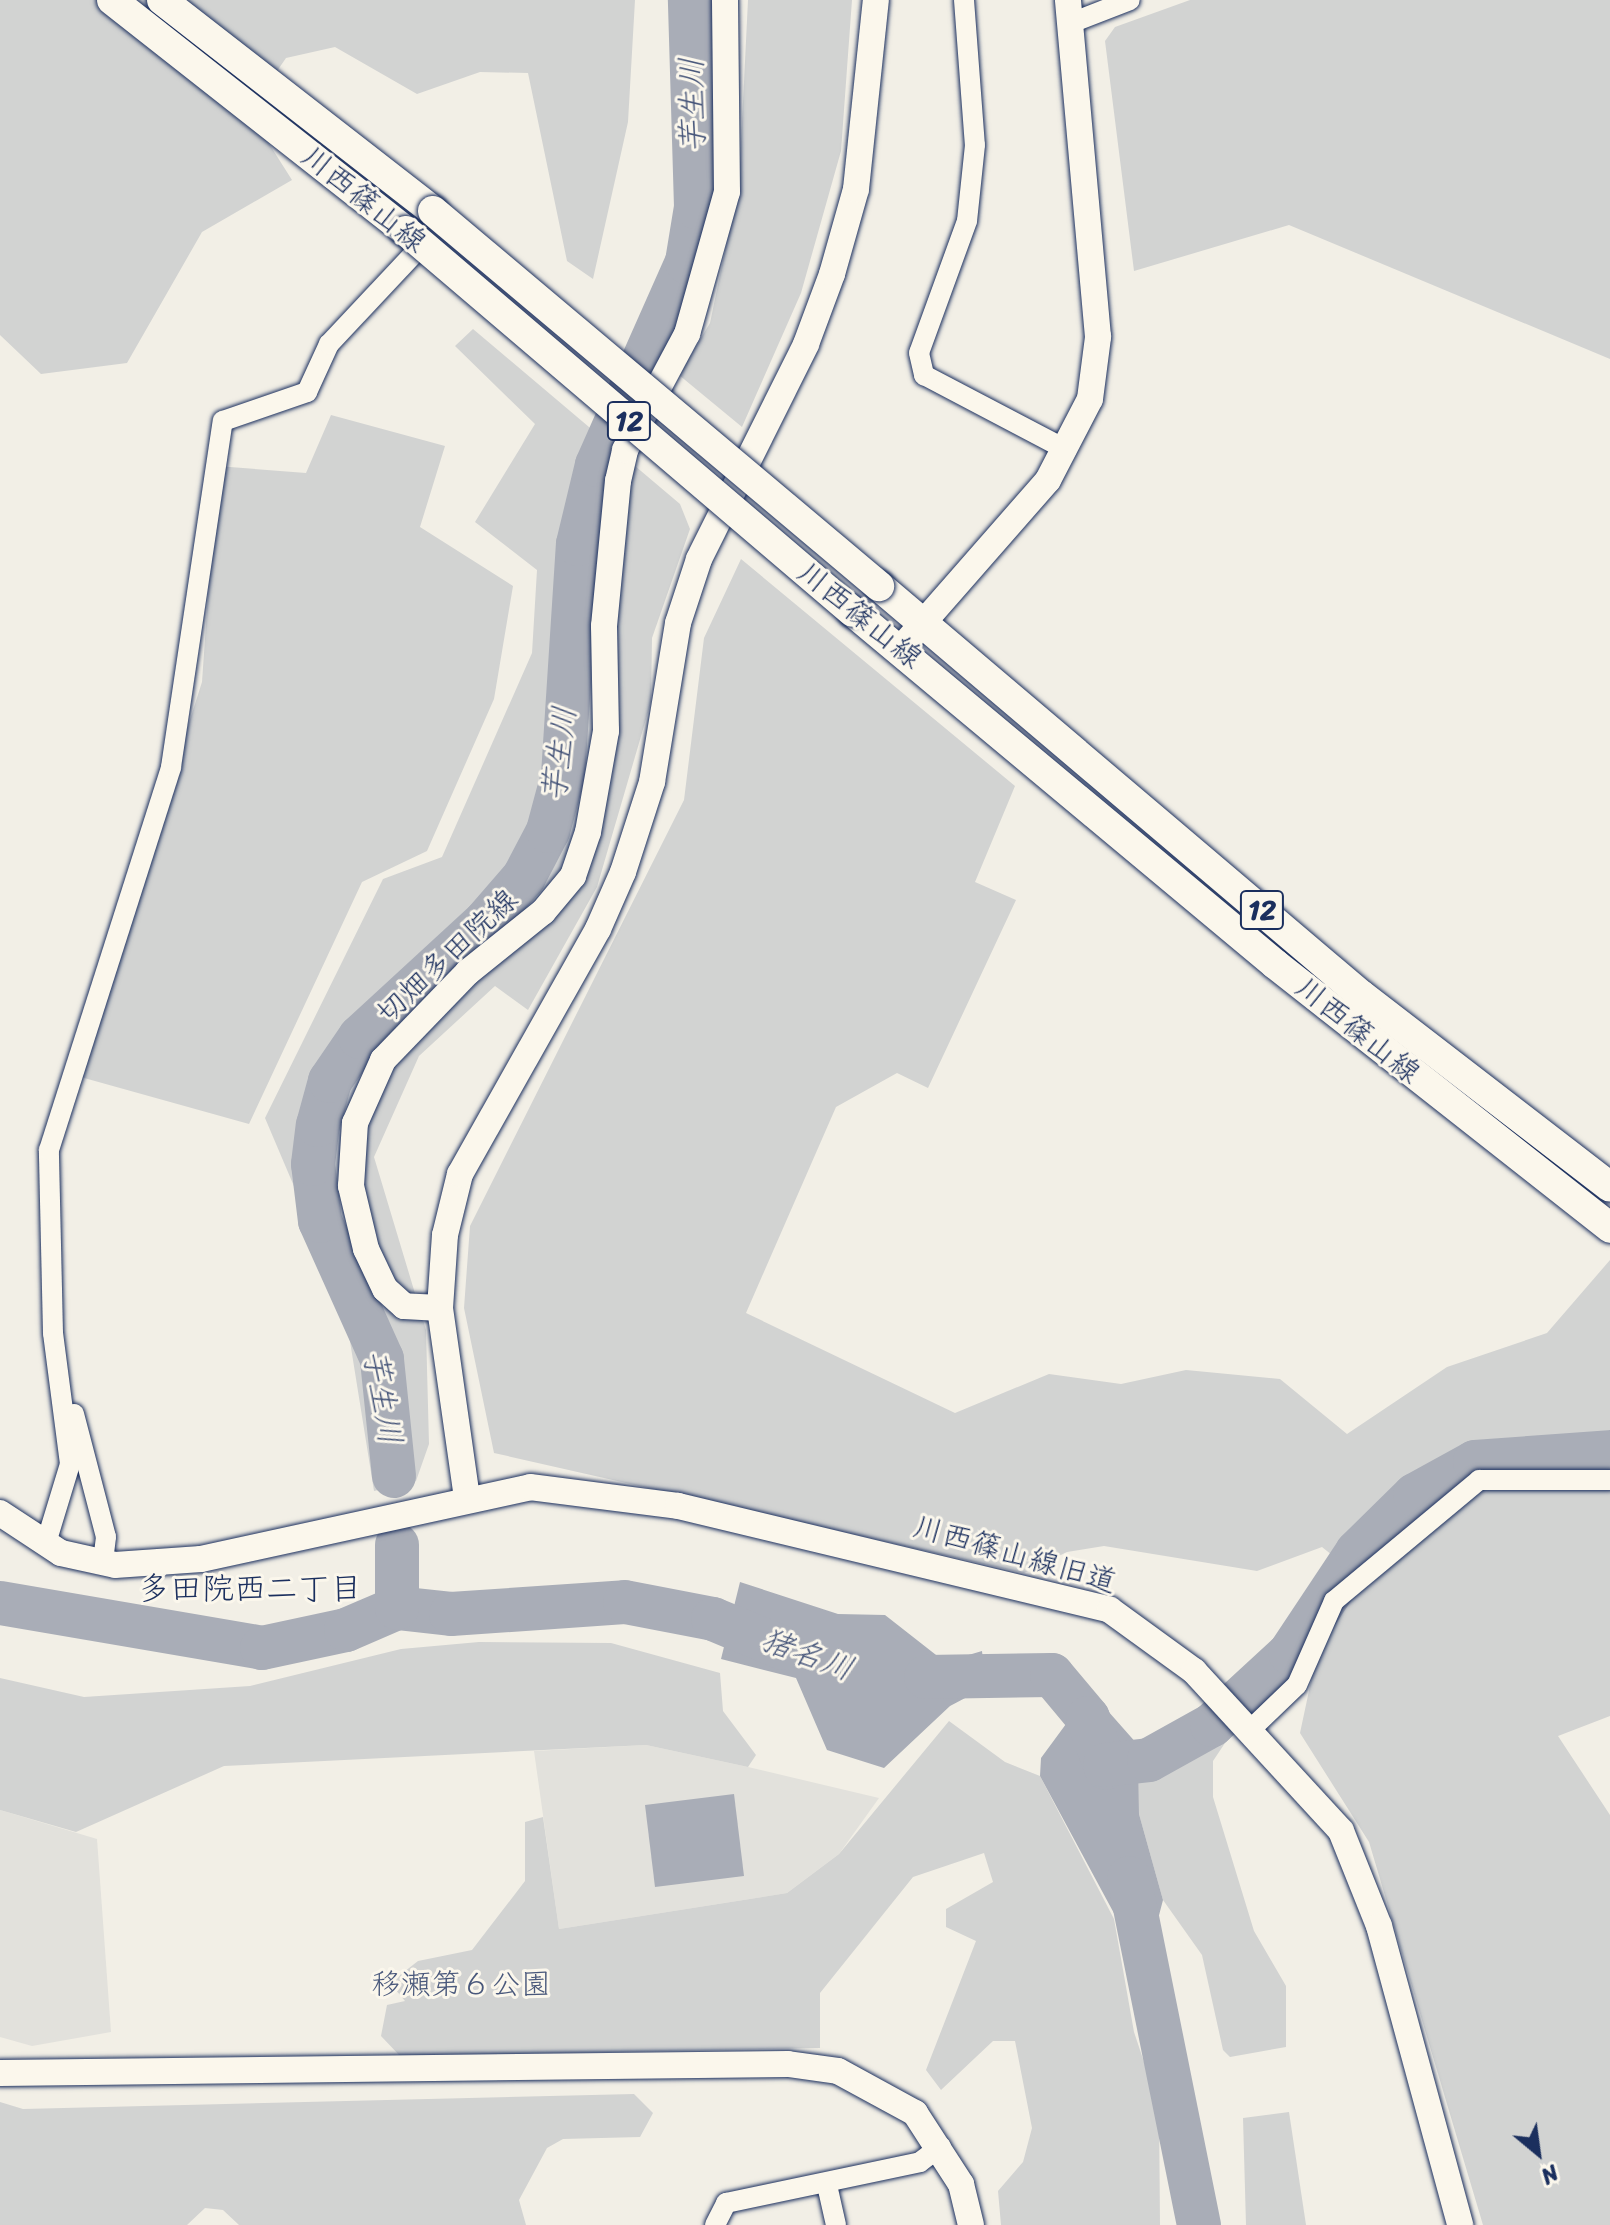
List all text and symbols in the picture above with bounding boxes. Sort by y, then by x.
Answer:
water label: 芋生川 [673,57,713,153]
street label: 川西篠山線 [294,138,434,260]
road number: 12 [605,397,653,445]
street label: 川西篠山線 [790,554,930,676]
water label: 芋生川 [535,704,585,804]
street label: 切畑多田院線 [369,881,525,1031]
road number: 12 [1238,886,1286,934]
street label: 川西篠山線 [1288,969,1428,1091]
water label: 芋生川 [355,1346,409,1448]
street label: 川西篠山線旧道 [909,1508,1121,1600]
district label: 多田院西二丁目 [138,1570,362,1608]
water label: 猪名川 [755,1621,859,1689]
park label: 移瀬第６公園 [371,1966,551,2002]
north arrow [1498,2113,1578,2193]
text: N [1534,2154,1566,2195]

